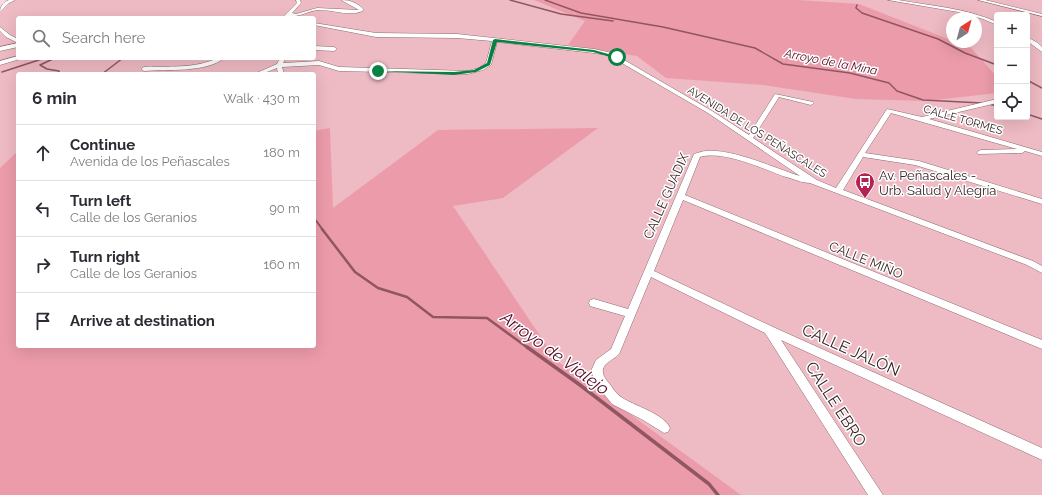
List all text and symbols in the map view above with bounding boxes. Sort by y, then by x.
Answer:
north arrow [946,12,982,48]
map controls [994,12,1030,120]
button: + [994,12,1030,48]
search box [16,16,316,60]
icon: search [30,27,52,49]
text: Search here [62,29,145,47]
water label: Arroyo de la Mina [782,46,879,78]
route start [608,48,626,66]
button: − [994,48,1030,84]
route end [369,62,387,80]
street label: AVENIDA DE LOS PEÑASCALES [685,83,830,180]
button: locate [994,84,1030,120]
text: 6 min [32,88,77,108]
text: Walk · 430 m [223,91,300,106]
street label: CALLE TORMES [922,102,1004,138]
text: Continue [70,136,135,154]
icon: ahead [32,142,54,164]
text: 180 m [264,145,300,160]
street label: CALLE GUADIX [640,150,692,241]
text: Avenida de los Peñascales [70,154,230,169]
place label: Av. Peñascales - Urb. Salud y Alegría [879,168,996,198]
bus stop icon: Av. Peñascales - Urb. Salud y Alegría [854,171,876,199]
text: Turn left [70,192,131,210]
icon: left [32,198,54,220]
text: 90 m [269,201,300,216]
text: Calle de los Geranios [70,210,197,225]
street label: CALLE MIÑO [827,238,905,282]
text: Turn right [70,248,140,266]
icon: right [32,254,54,276]
text: 160 m [263,257,300,272]
text: Calle de los Geranios [70,266,197,281]
water label: Arroyo de Vialejo [496,306,613,399]
icon: arrive [32,310,54,332]
text: Arrive at destination [70,312,215,330]
street label: CALLE JALÓN [799,319,903,380]
street label: CALLE EBRO [802,358,870,450]

